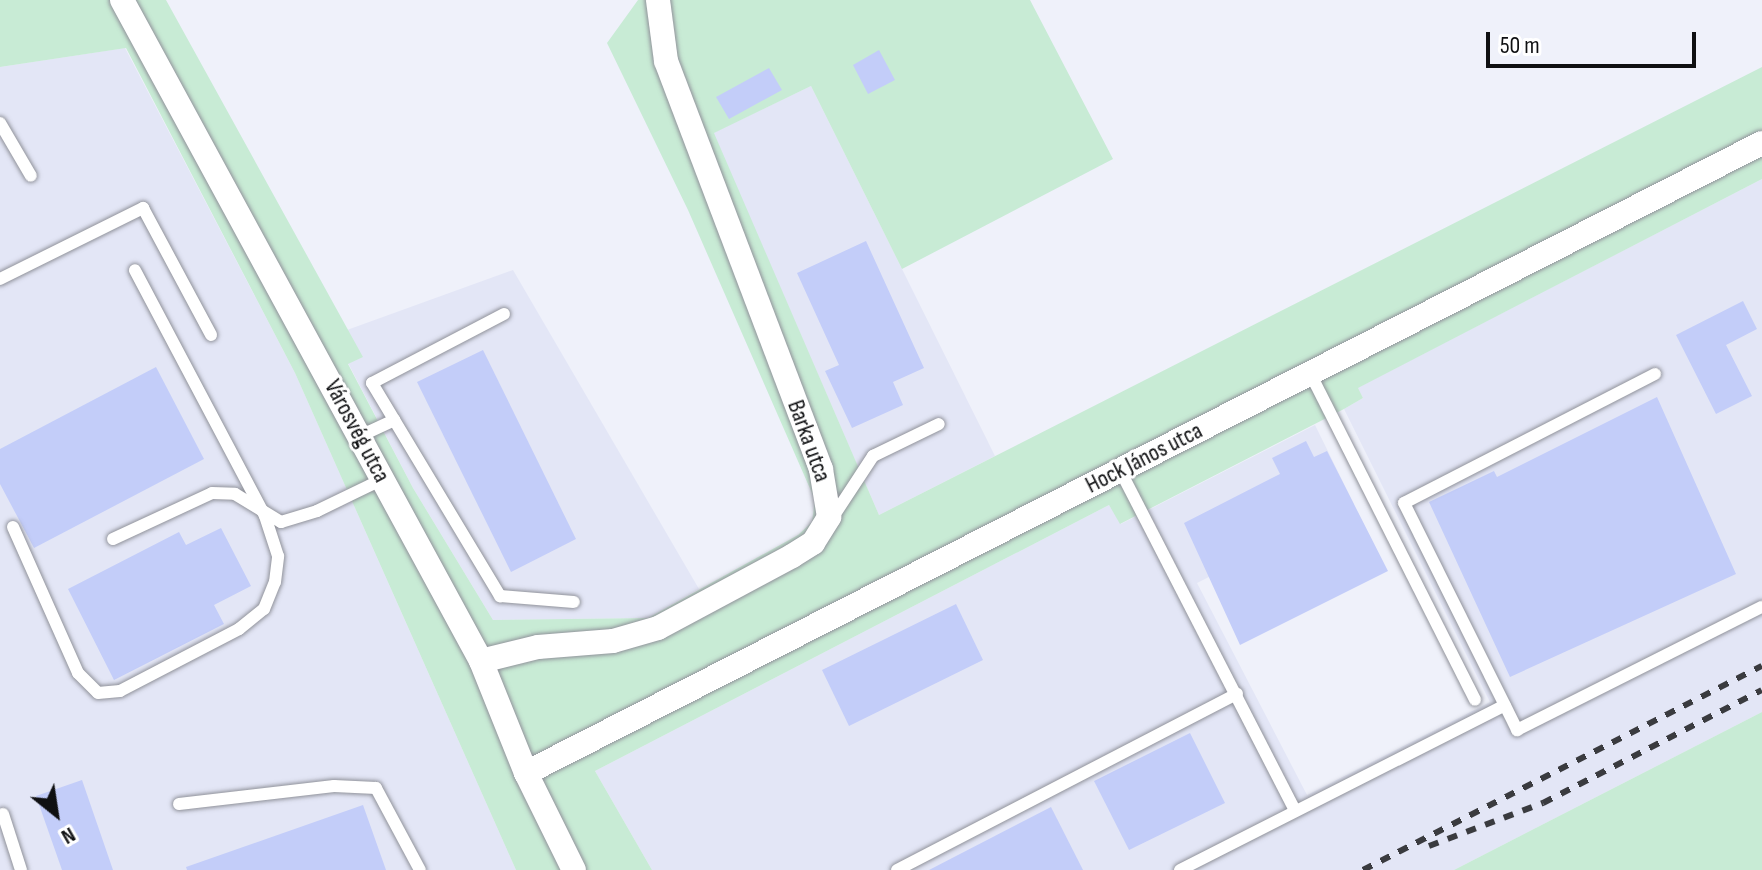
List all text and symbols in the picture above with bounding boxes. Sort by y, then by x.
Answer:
scale bar [1490,16,1700,66]
text: 50 m [1500,31,1540,60]
street label: Városvég utca [318,375,396,487]
street label: Barka utca [781,396,837,486]
street label: Hock János utca [1081,416,1207,500]
north arrow [16,774,96,854]
text: N [56,821,80,850]

